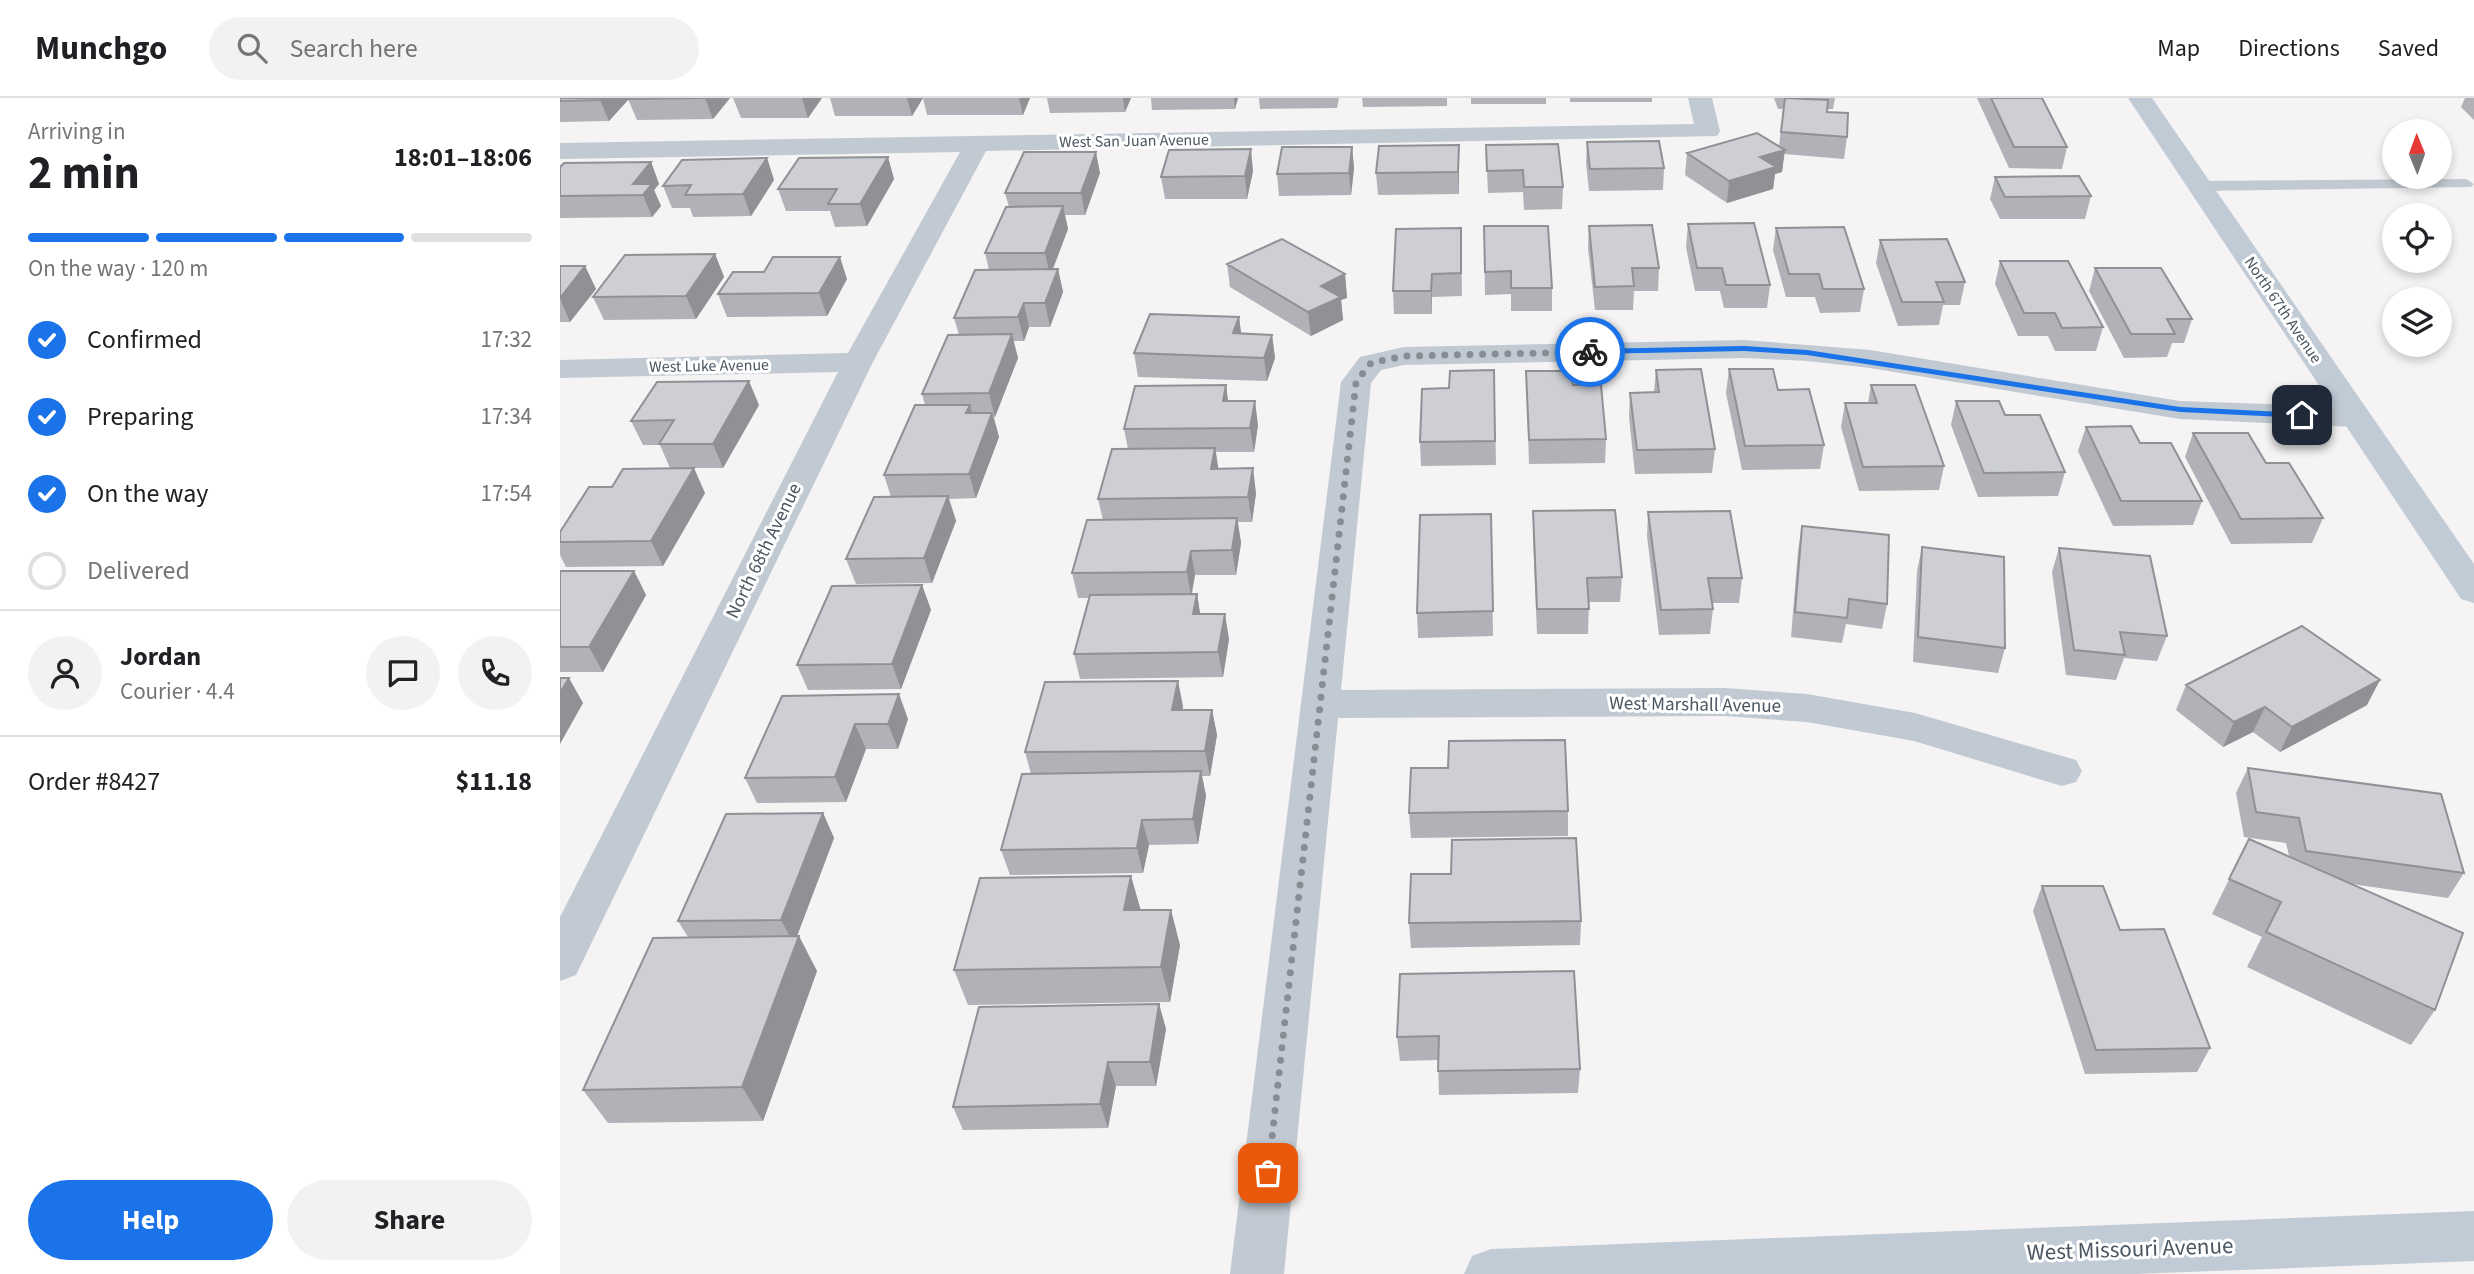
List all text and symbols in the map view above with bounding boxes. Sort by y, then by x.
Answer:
search box [209,17,699,80]
text: Munchgo [35,25,167,72]
icon: search [233,29,271,67]
text: Search here [289,30,418,67]
text: Map [2157,31,2200,66]
text: Directions [2238,31,2340,66]
text: Saved [2378,31,2439,66]
text: Arriving in [28,115,126,148]
north arrow [2382,119,2452,189]
map controls [2382,119,2452,357]
street label: West San Juan Avenue [1059,129,1209,153]
text: 18:01–18:06 [394,139,532,176]
text: 2 min [28,141,140,206]
button: locate [2382,203,2452,273]
text: On the way · 120 m [28,252,208,285]
street label: North 67th Avenue [2239,252,2327,368]
button: layers [2382,287,2452,357]
courier [1555,317,1625,387]
icon: check [28,321,66,359]
text: Confirmed [87,321,202,358]
text: 17:32 [481,323,532,356]
icon: bike [1571,333,1609,371]
street label: West Luke Avenue [649,354,769,378]
pin [2272,385,2332,445]
icon: home [2283,396,2321,434]
icon: check [28,398,66,436]
text: Preparing [87,398,193,435]
text: 17:34 [481,400,532,433]
icon: check [28,475,66,513]
text: On the way [87,475,208,512]
text: 17:54 [481,477,532,510]
street label: North 68th Avenue [719,479,809,623]
text: Delivered [87,552,190,589]
button: person [28,636,102,710]
button: chat [366,636,440,710]
button: phone [458,636,532,710]
text: Jordan [120,638,201,675]
text: Courier · 4.4 [120,675,235,708]
street label: West Marshall Avenue [1609,690,1781,720]
text: Order #8427 [28,763,160,800]
text: $11.18 [456,763,532,800]
pin [1238,1143,1298,1203]
icon: bag [1249,1154,1287,1192]
button: Help [28,1180,273,1260]
button: Share [287,1180,532,1260]
street label: West Missouri Avenue [2026,1229,2234,1269]

